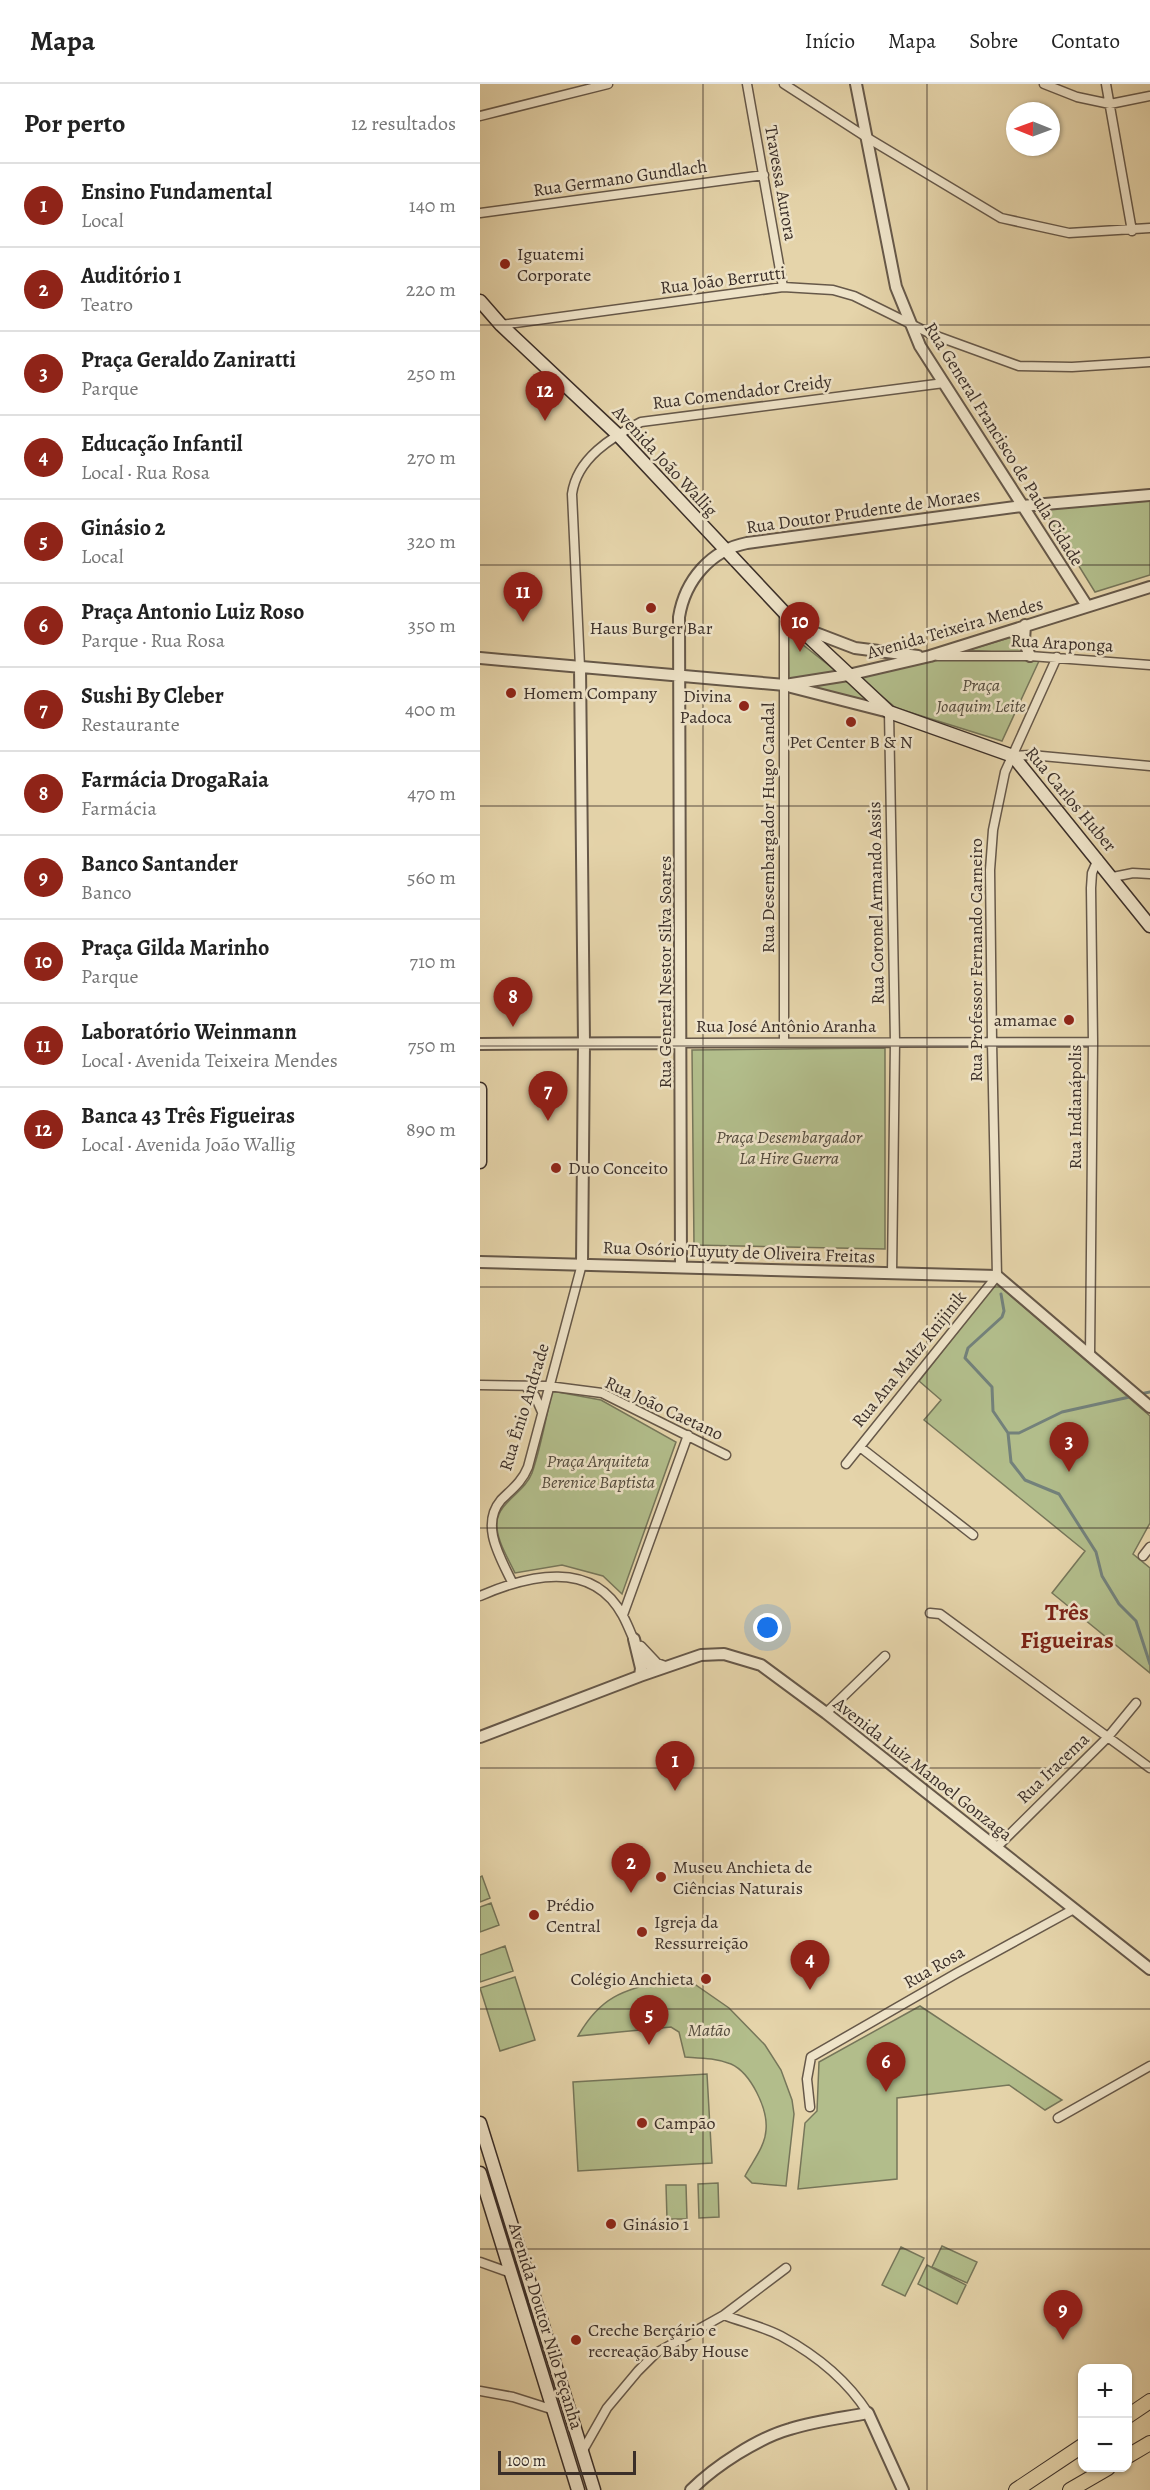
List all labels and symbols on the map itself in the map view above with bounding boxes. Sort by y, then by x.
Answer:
north arrow [1006,102,1060,156]
street label: Travessa Aurora [759,123,803,243]
street label: Rua Germano Gundlach [531,154,709,202]
place label: Iguatemi Corporate [517,242,591,287]
marker: Iguatemi Corporate [498,257,512,271]
street label: Rua João Berrutti [659,260,787,300]
street label: Rua General Francisco de Paula Cidade [919,317,1089,571]
street label: Rua Comendador Creidy [651,369,834,415]
pin: 12 [526,372,564,421]
street label: Avenida João Wallig [606,399,723,522]
street label: Rua Doutor Prudente de Moraes [745,483,981,539]
pin: 11 [504,572,543,622]
street label: Avenida Teixeira Mendes [863,591,1046,665]
marker: Haus Burger Bar [644,601,658,615]
pin: 10 [780,602,820,652]
place label: Haus Burger Bar [589,616,713,640]
street label: Rua Araponga [1010,628,1115,658]
park label: Praça Joaquim Leite [935,673,1026,718]
place label: Homem Company [523,681,658,705]
place label: Divina Padoca [680,684,733,729]
marker: Homem Company [504,686,518,700]
marker: Divina Padoca [737,699,751,713]
street label: Rua Desembargador Hugo Candal [756,702,780,953]
marker: Pet Center B & N [844,715,858,729]
place label: Pet Center B & N [789,730,913,754]
street label: Rua Carlos Huber [1020,741,1122,857]
street label: Rua Coronel Armando Assis [862,801,890,1005]
street label: Rua Professor Fernando Carneiro [964,838,988,1082]
street label: Rua General Nestor Silva Soares [653,855,677,1089]
pin: 8 [494,978,532,1027]
place label: amamae [994,1008,1057,1032]
marker: amamae [1062,1013,1076,1027]
street label: Rua José Antônio Aranha [696,1014,877,1038]
street label: Rua Indianápolis [1063,1045,1087,1169]
pin: 7 [528,1072,568,1121]
park label: Praça Desembargador La Hire Guerra [716,1125,863,1170]
place label: Duo Conceito [568,1156,668,1180]
marker: Duo Conceito [549,1161,563,1175]
street label: Rua Osório Tuyuty de Oliveira Freitas [602,1235,876,1269]
street label: Rua Ana Maltz Knijinik [846,1286,972,1432]
street label: Rua Ênio Andrade [493,1340,555,1474]
street label: Rua João Caetano [601,1370,727,1446]
pin: 3 [1050,1422,1088,1472]
park label: Praça Arquiteta Berenice Baptista [541,1449,655,1494]
district label: Três Figueiras [1020,1596,1114,1656]
your location [753,1613,782,1642]
street label: Avenida Luiz Manoel Gonzaga [828,1691,1018,1847]
street label: Rua Iracema [1011,1727,1095,1809]
pin: 1 [656,1742,694,1791]
pin: 2 [612,1844,650,1893]
place label: Museu Anchieta de Ciências Naturais [673,1855,812,1900]
marker: Museu Anchieta de Ciências Naturais [654,1870,668,1884]
place label: Prédio Central [546,1893,601,1938]
marker: Prédio Central [527,1908,541,1922]
place label: Igreja da Ressurreição [654,1910,748,1955]
marker: Igreja da Ressurreição [635,1925,649,1939]
pin: 4 [790,1940,830,1990]
street label: Rua Rosa [899,1940,970,1994]
place label: Colégio Anchieta [571,1967,695,1991]
marker: Colégio Anchieta [699,1972,713,1986]
pin: 5 [630,1996,668,2045]
park label: Matão [687,2018,731,2042]
pin: 6 [866,2042,906,2092]
place label: Campão [654,2111,716,2135]
marker: Campão [635,2116,649,2130]
place label: Ginásio 1 [623,2212,689,2236]
marker: Ginásio 1 [604,2217,618,2231]
street label: Avenida Doutor Nilo Peçanha [503,2219,589,2433]
pin: 9 [1044,2290,1082,2340]
place label: Creche Berçário e recreação Baby House [588,2318,749,2363]
marker: Creche Berçário e recreação Baby House [569,2333,583,2347]
scale bar [498,2448,636,2476]

